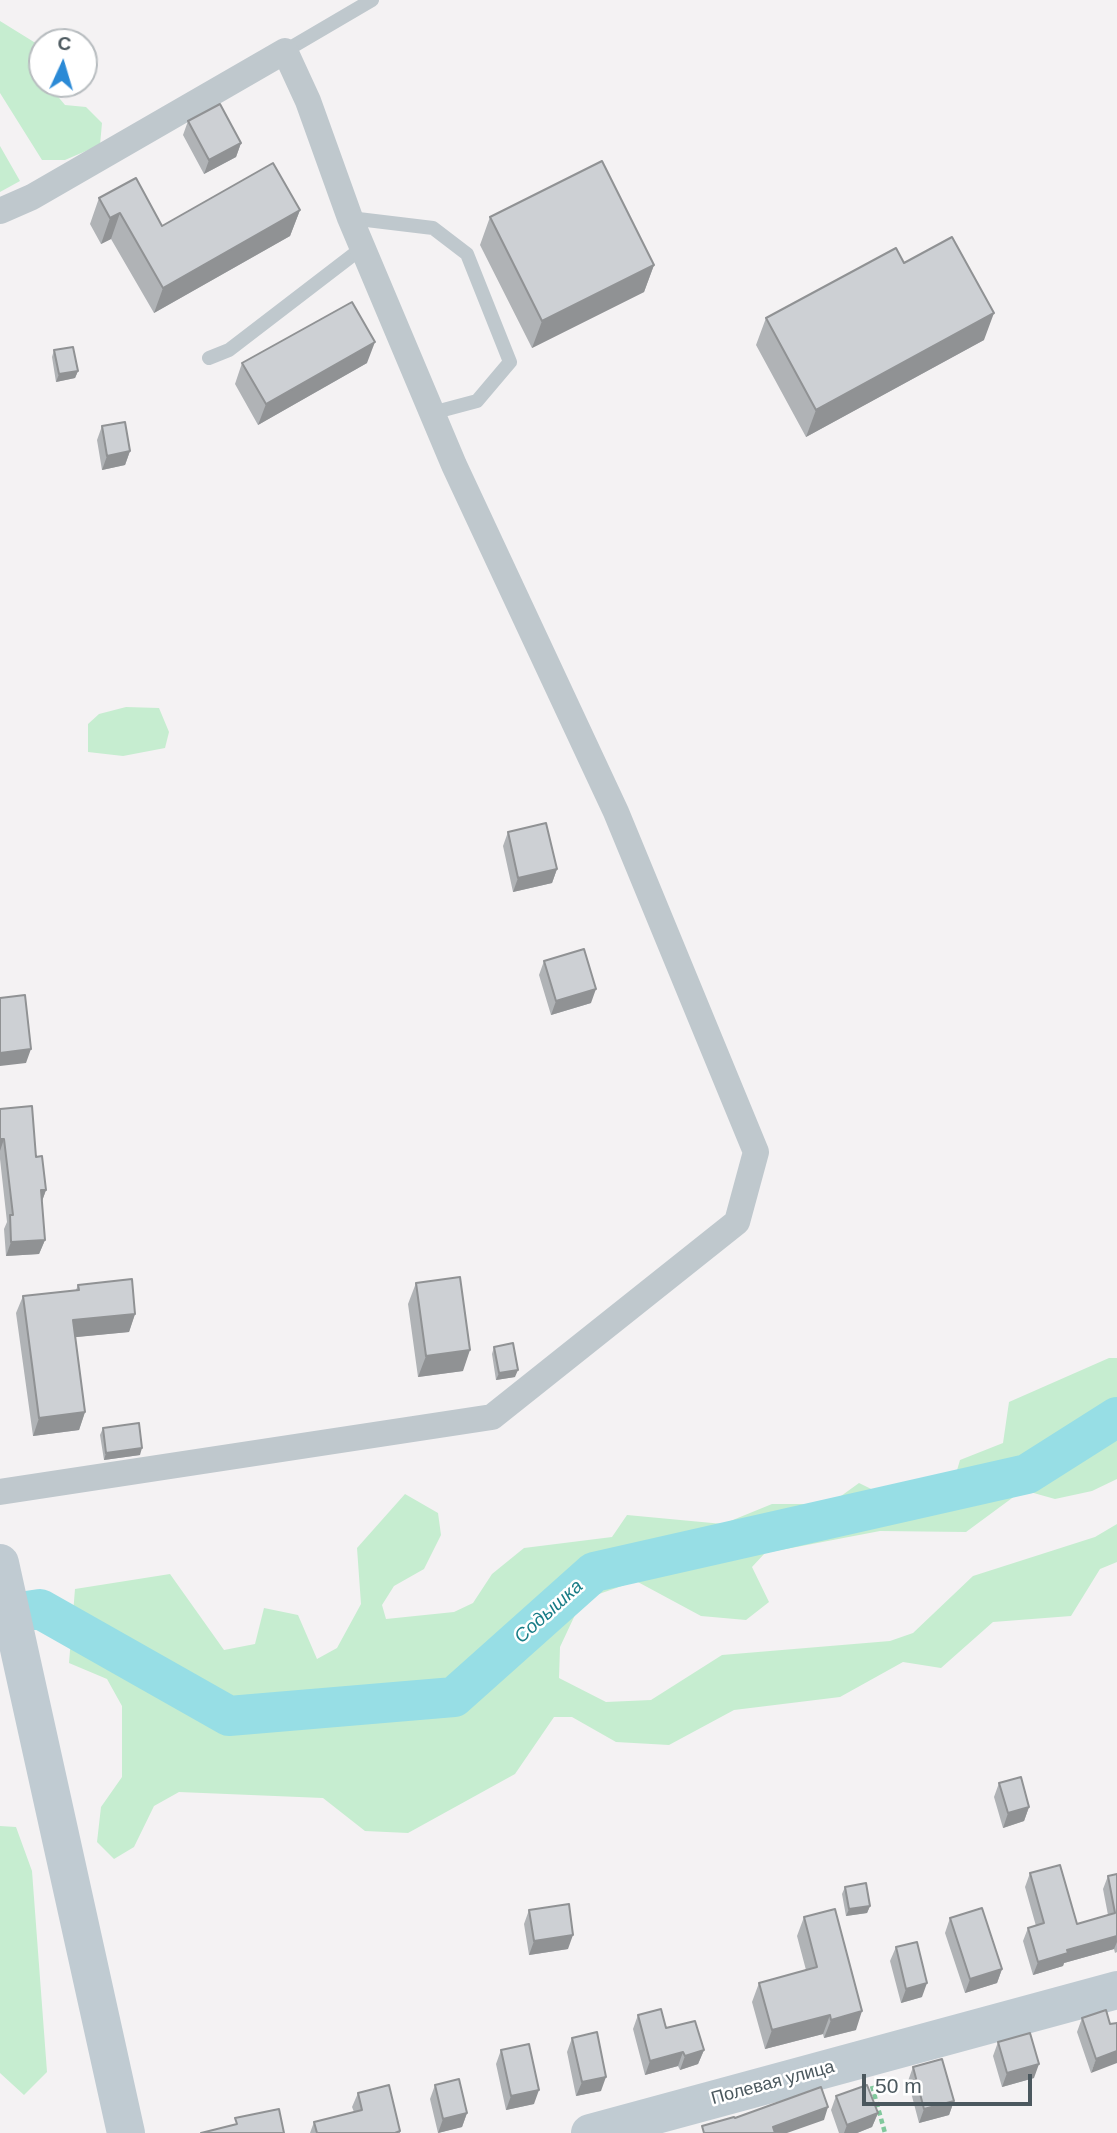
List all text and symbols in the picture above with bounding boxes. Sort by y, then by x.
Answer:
north arrow [28,28,98,98]
text: С [57,33,72,55]
water label: Содышка [510,1575,588,1649]
street label: Полевая улица [709,2056,837,2110]
scale bar [865,2060,1035,2104]
text: 50 m [875,2074,922,2097]

